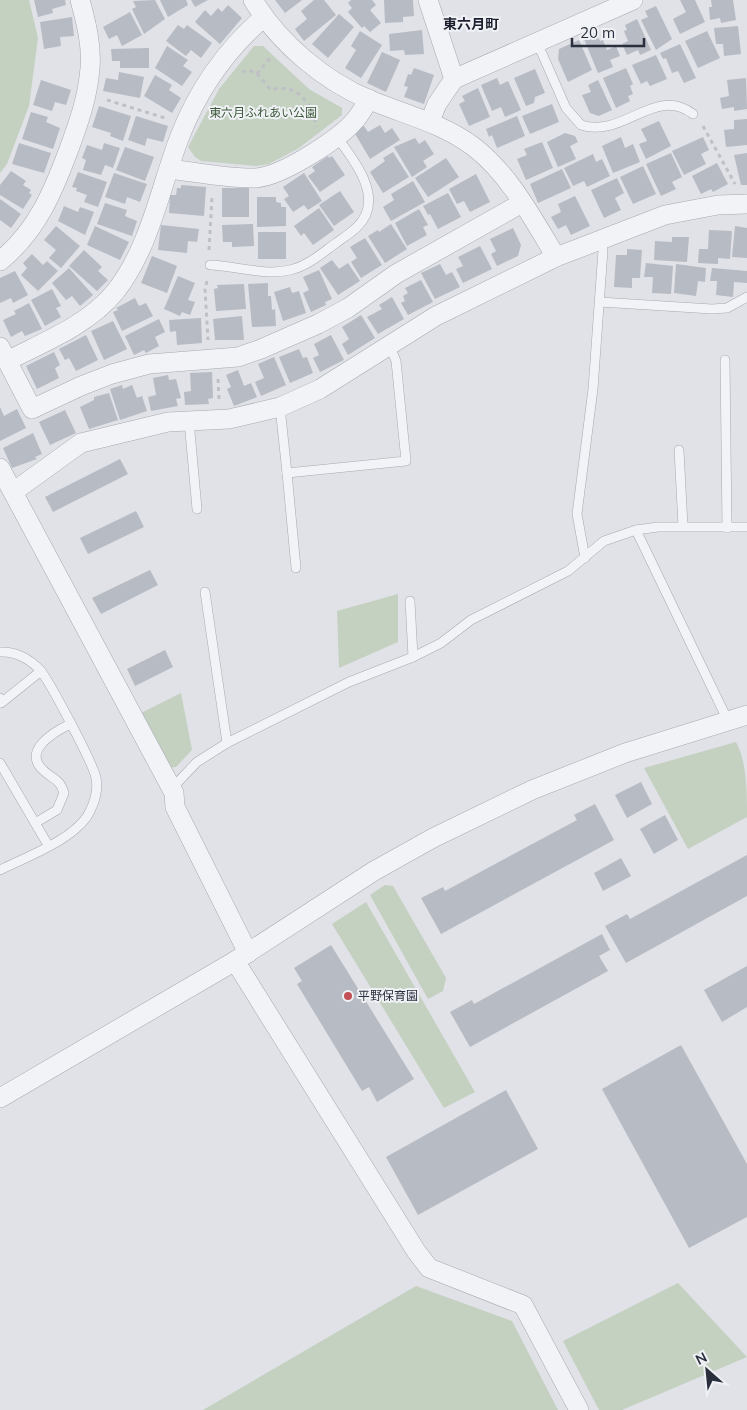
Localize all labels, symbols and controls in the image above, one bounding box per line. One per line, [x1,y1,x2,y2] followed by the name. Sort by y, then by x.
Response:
[443,15,499,33] district label: 東六月町
[572,15,644,47] scale bar
[580,23,615,42] text: 20 m
[209,105,317,120] park label: 東六月ふれあい公園
[358,988,418,1003] place label: 平野保育園
[342,990,354,1002] marker: 平野保育園
[682,1345,732,1395] north arrow
[692,1348,710,1369] text: N

